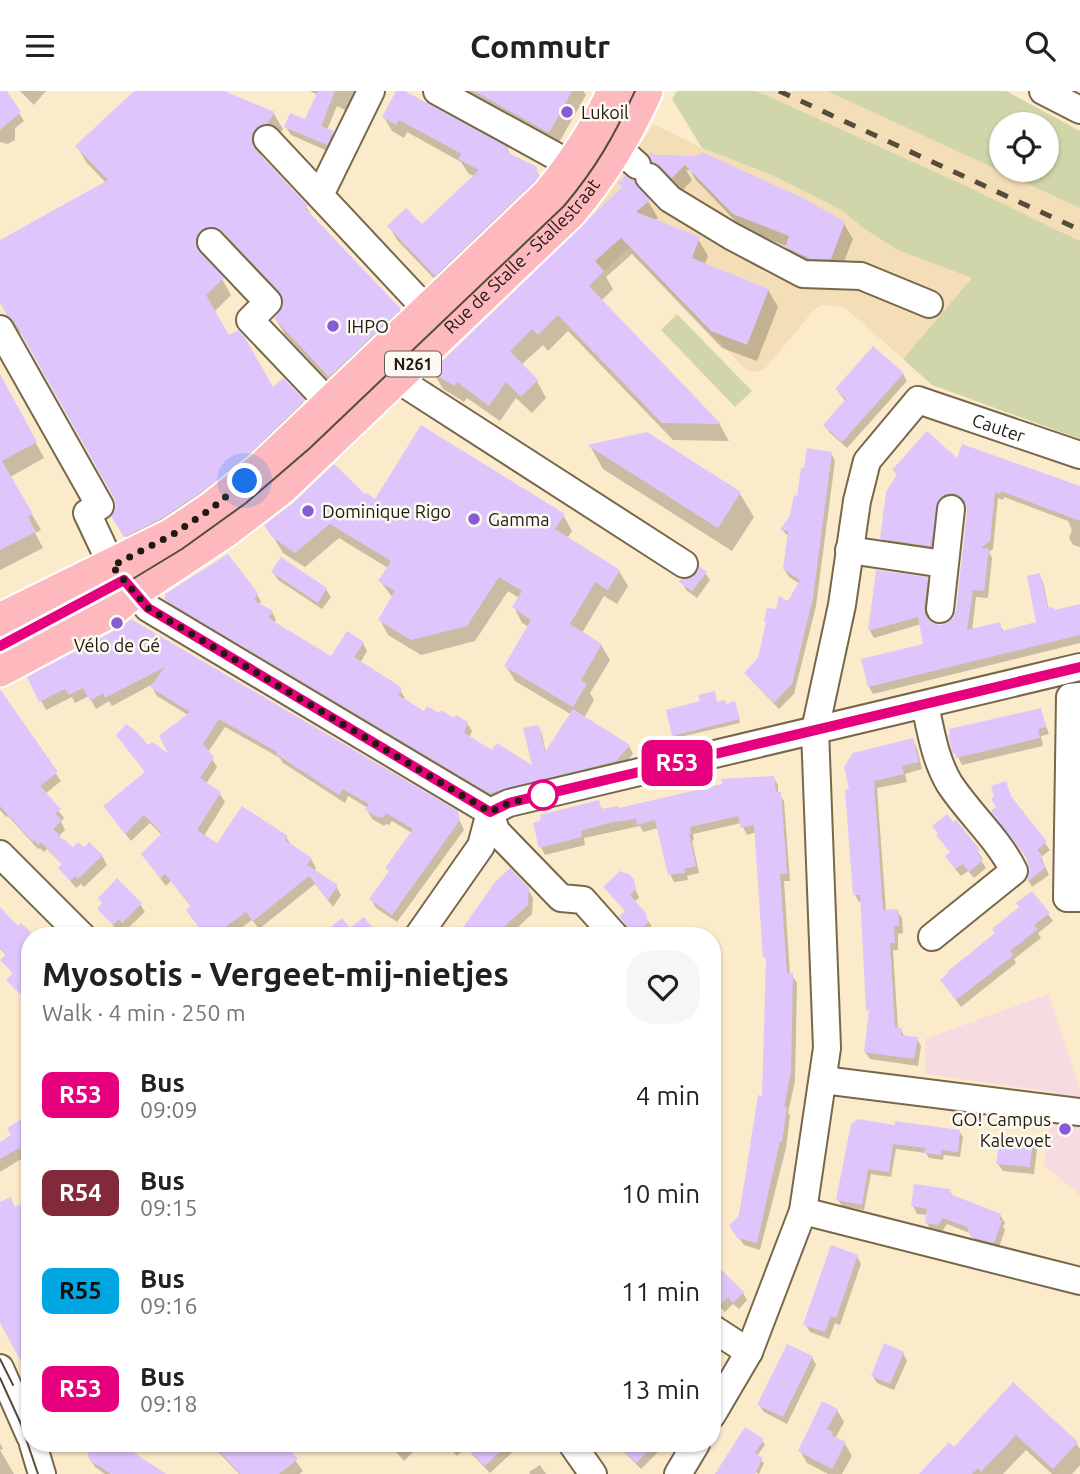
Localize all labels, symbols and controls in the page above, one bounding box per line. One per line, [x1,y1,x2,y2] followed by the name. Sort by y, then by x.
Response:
[21,27,59,65] icon: menu
[1021,27,1059,65] icon: search
[470,28,610,64] text: Commutr
[581,102,629,122] place label: Lukoil
[559,104,575,120] marker: Lukoil
[989,112,1059,182] map controls
[989,112,1059,182] button: locate
[439,175,603,337] street label: Rue de Stalle - Stallestraat
[347,316,389,336] place label: IHPO
[325,318,341,334] marker: IHPO
[385,351,441,377] road number: N261
[970,409,1028,446] street label: Cauter
[227,463,262,498] your location
[322,501,451,521] place label: Dominique Rigo
[300,503,316,519] marker: Dominique Rigo
[488,509,550,529] place label: Gamma
[466,511,482,527] marker: Gamma
[109,615,125,631] marker: Vélo de Gé
[74,635,160,655] place label: Vélo de Gé
[637,740,717,786] line badge: R53
[656,749,698,776] text: R53
[528,780,558,810] unlabelled marker
[626,950,700,1024] button: heart
[42,955,509,992] text: Myosotis - Vergeet-mij-nietjes
[42,1000,246,1025] text: Walk · 4 min · 250 m
[140,1068,185,1097] text: Bus
[59,1081,102,1108] text: R53
[636,1081,700,1110] text: 4 min
[140,1097,198,1122] text: 09:09
[952,1109,1051,1150] place label: GO! Campus Kalevoet
[1057,1121,1073,1137] marker: GO! Campus Kalevoet
[140,1166,185,1195] text: Bus
[59,1179,102,1206] text: R54
[621,1179,700,1208] text: 10 min
[140,1195,198,1220] text: 09:15
[140,1264,185,1293] text: Bus
[59,1277,102,1304] text: R55
[621,1277,700,1306] text: 11 min
[140,1293,198,1318] text: 09:16
[140,1362,185,1391] text: Bus
[59,1375,102,1402] text: R53
[621,1375,700,1404] text: 13 min
[140,1391,198,1416] text: 09:18

